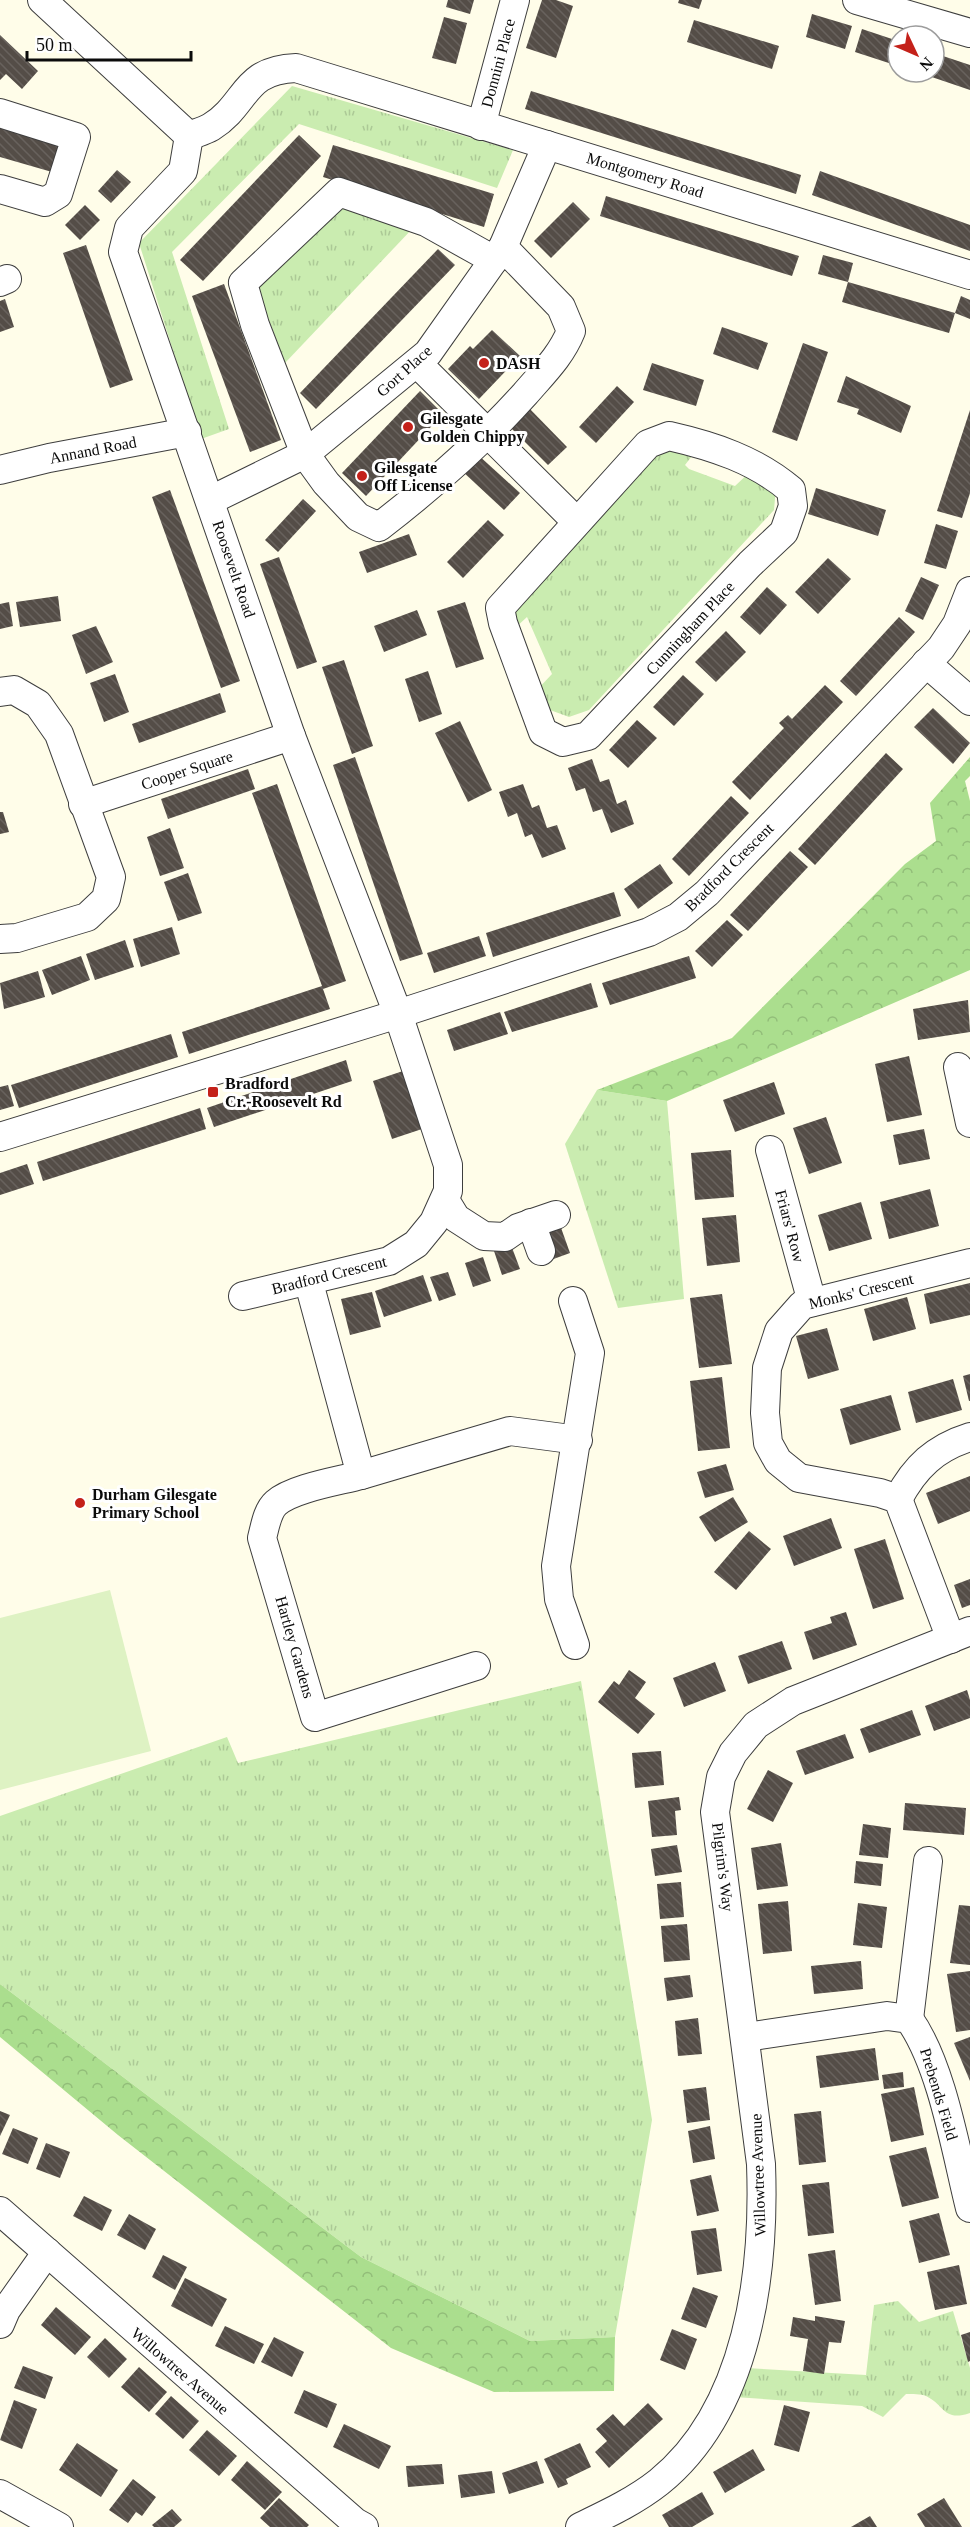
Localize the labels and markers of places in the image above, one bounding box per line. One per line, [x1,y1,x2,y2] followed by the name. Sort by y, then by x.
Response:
[496,355,541,372] place label: DASH
[477,356,491,370] marker: DASH
[420,410,524,446] place label: Gilesgate Golden Chippy
[401,420,415,434] marker: Gilesgate Golden Chippy
[374,459,453,494] place label: Gilesgate Off License
[355,469,369,483] marker: Gilesgate Off License
[225,1075,342,1110] place label: Bradford Cr.-Roosevelt Rd
[206,1085,220,1099] marker: Bradford Cr.-Roosevelt Rd
[92,1486,217,1522] place label: Durham Gilesgate Primary School
[73,1496,87,1510] marker: Durham Gilesgate Primary School

